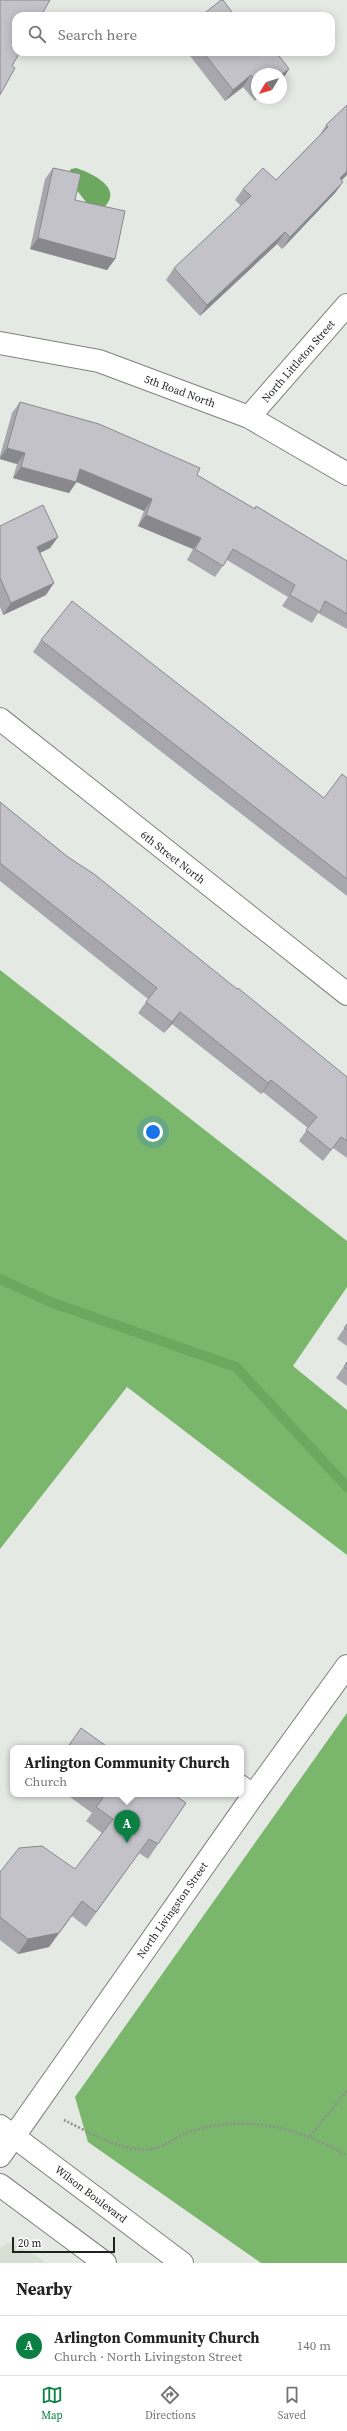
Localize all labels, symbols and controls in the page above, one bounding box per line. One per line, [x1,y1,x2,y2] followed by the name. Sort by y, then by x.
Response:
[12,12,335,56] search box
[26,23,48,45] icon: search
[58,24,137,45] text: Search here
[251,68,287,104] north arrow
[258,317,339,406] street label: North Littleton Street
[142,372,218,411] street label: 5th Road North
[137,827,208,888] street label: 6th Street North
[143,1122,163,1142] your location
[10,1745,244,1797] popup
[24,1752,230,1773] text: Arlington Community Church
[24,1773,67,1790] text: Church
[114,1810,140,1843] pin: A
[133,1859,212,1961] street label: North Livingston Street
[52,2162,130,2227] street label: Wilson Boulevard
[12,2235,115,2254] scale bar
[18,2236,41,2251] text: 20 m
[16,2277,72,2301] text: Nearby
[54,2327,260,2348] text: Arlington Community Church
[25,2337,33,2354] text: A
[297,2337,331,2354] text: 140 m
[54,2348,242,2365] text: Church · North Livingston Street
[41,2384,63,2423] tab: Map
[145,2384,196,2423] tab: Directions
[278,2384,306,2423] tab: Saved

